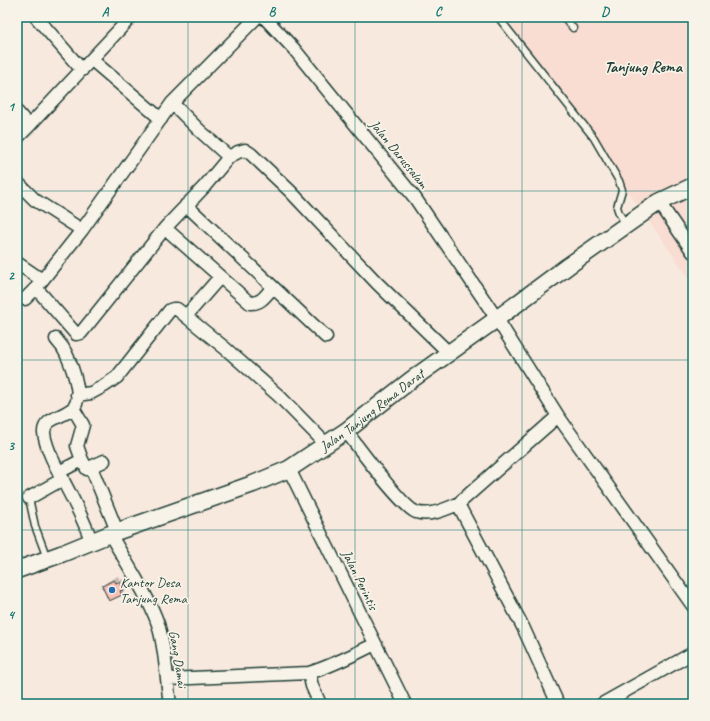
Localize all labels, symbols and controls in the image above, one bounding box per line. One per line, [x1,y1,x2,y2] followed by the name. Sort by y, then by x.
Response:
[102,4,110,20] text: A
[269,4,277,20] text: B
[435,4,443,20] text: C
[601,4,610,20] text: D
[604,57,684,77] district label: Tanjung Rema
[8,99,16,115] text: 1
[366,116,432,193] street label: Jalan Darussalam
[8,268,15,284] text: 2
[316,364,429,455] street label: Jalan Tanjung Rema Darat
[8,438,15,454] text: 3
[338,546,382,614] street label: Jalan Perintis
[120,574,188,607] place label: Kantor Desa Tanjung Rema
[107,585,117,595] marker: Kantor Desa Tanjung Rema
[8,607,16,623] text: 4
[165,629,191,691] street label: Gang Damai

